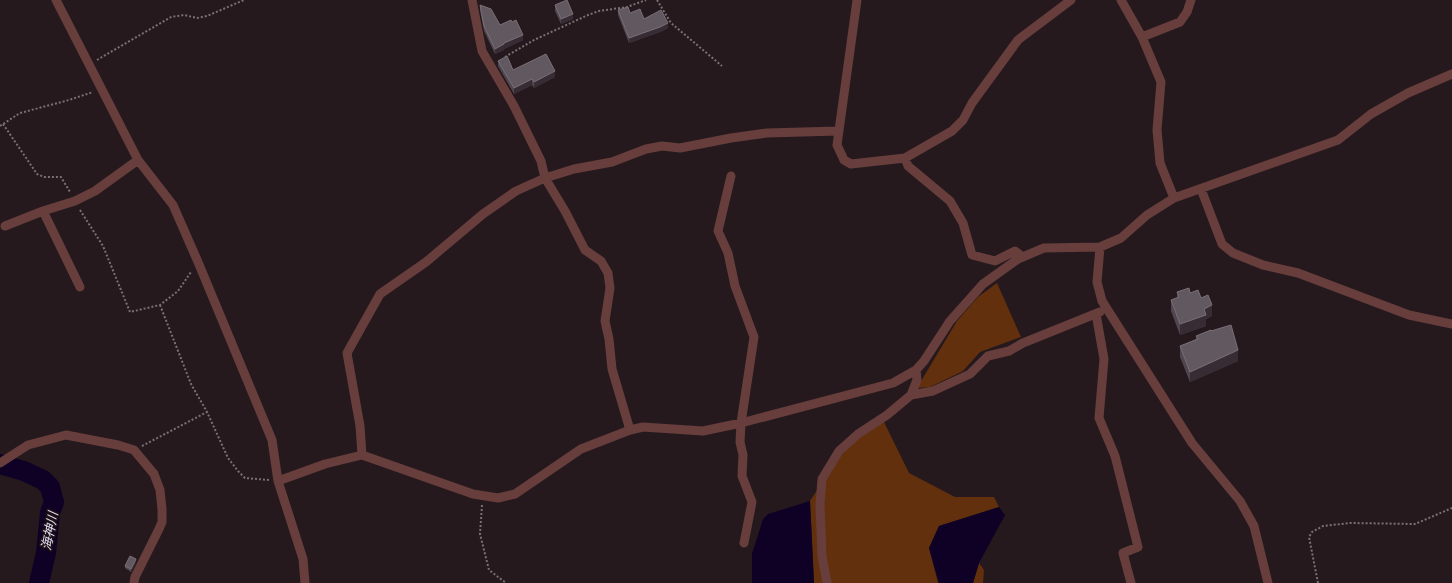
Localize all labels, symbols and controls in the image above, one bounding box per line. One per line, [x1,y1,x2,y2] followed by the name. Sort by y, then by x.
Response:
[37,508,61,552] water label: 海神川

